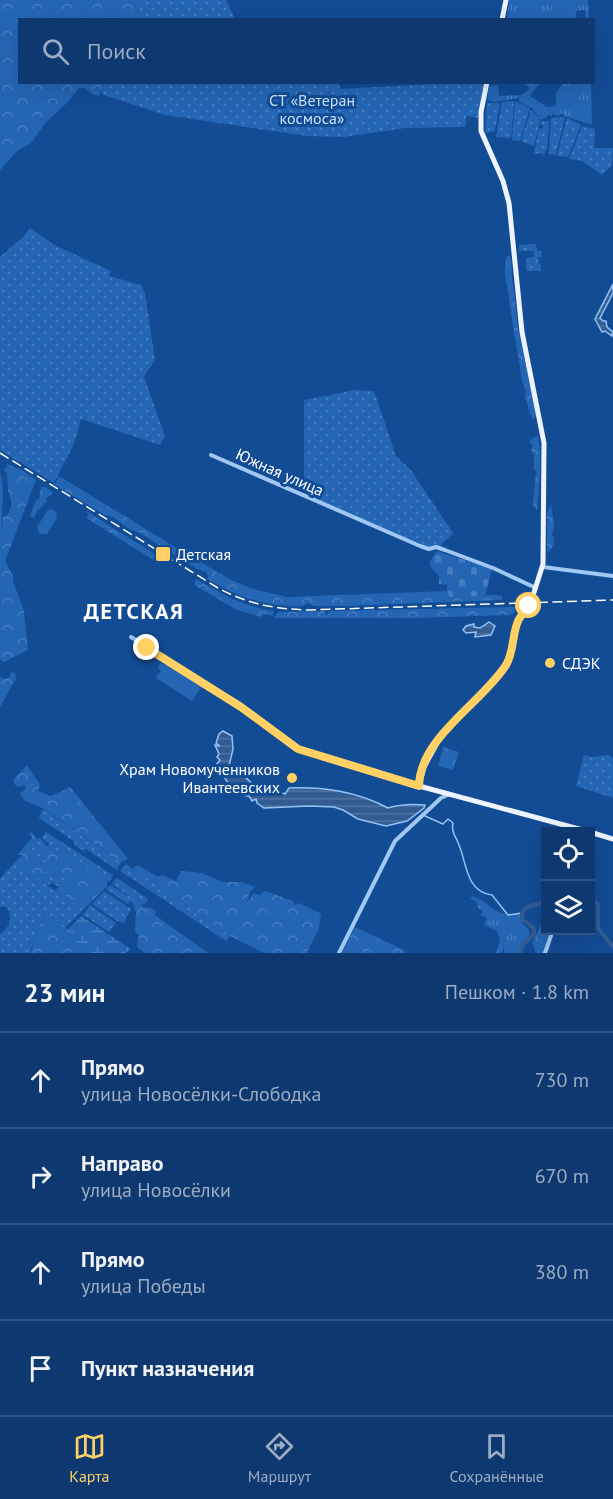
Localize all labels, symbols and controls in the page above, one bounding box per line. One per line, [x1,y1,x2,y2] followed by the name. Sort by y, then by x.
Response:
[18,18,595,84] search box
[39,35,72,68] icon: search
[87,37,146,65] text: Поиск
[269,90,355,128] park label: СТ «Ветеран космоса»
[233,444,327,500] street label: Южная улица
[176,544,231,564] place label: Детская
[154,545,172,563] marker: Детская
[515,592,541,618] route start
[84,597,184,625] district label: ДЕТСКАЯ
[133,634,159,660] route end
[562,653,601,673] place label: СДЭК
[543,656,557,670] marker: СДЭК
[119,759,280,797] place label: Храм Новомученников Ивантеевских
[285,771,299,785] marker: Храм Новомученников Ивантеевских
[541,827,595,935] map controls
[541,827,595,881] button: locate
[541,881,595,935] button: layers
[24,976,106,1009] text: 23 мин
[445,979,589,1005] text: Пешком · 1.8 km
[81,1053,144,1081] text: Прямо
[24,1064,57,1097] icon: ahead
[535,1067,589,1093] text: 730 m
[81,1081,321,1107] text: улица Новосёлки-Слободка
[81,1149,164,1177] text: Направо
[24,1160,57,1193] icon: right
[535,1163,589,1189] text: 670 m
[81,1177,231,1203] text: улица Новосёлки
[81,1245,144,1273] text: Прямо
[24,1256,57,1289] icon: ahead
[535,1259,589,1285] text: 380 m
[81,1273,206,1299] text: улица Победы
[24,1352,57,1385] icon: arrive
[81,1354,254,1382] text: Пункт назначения
[69,1430,110,1486] tab: Карта
[248,1430,311,1486] tab: Маршрут
[449,1430,544,1486] tab: Сохранённые

